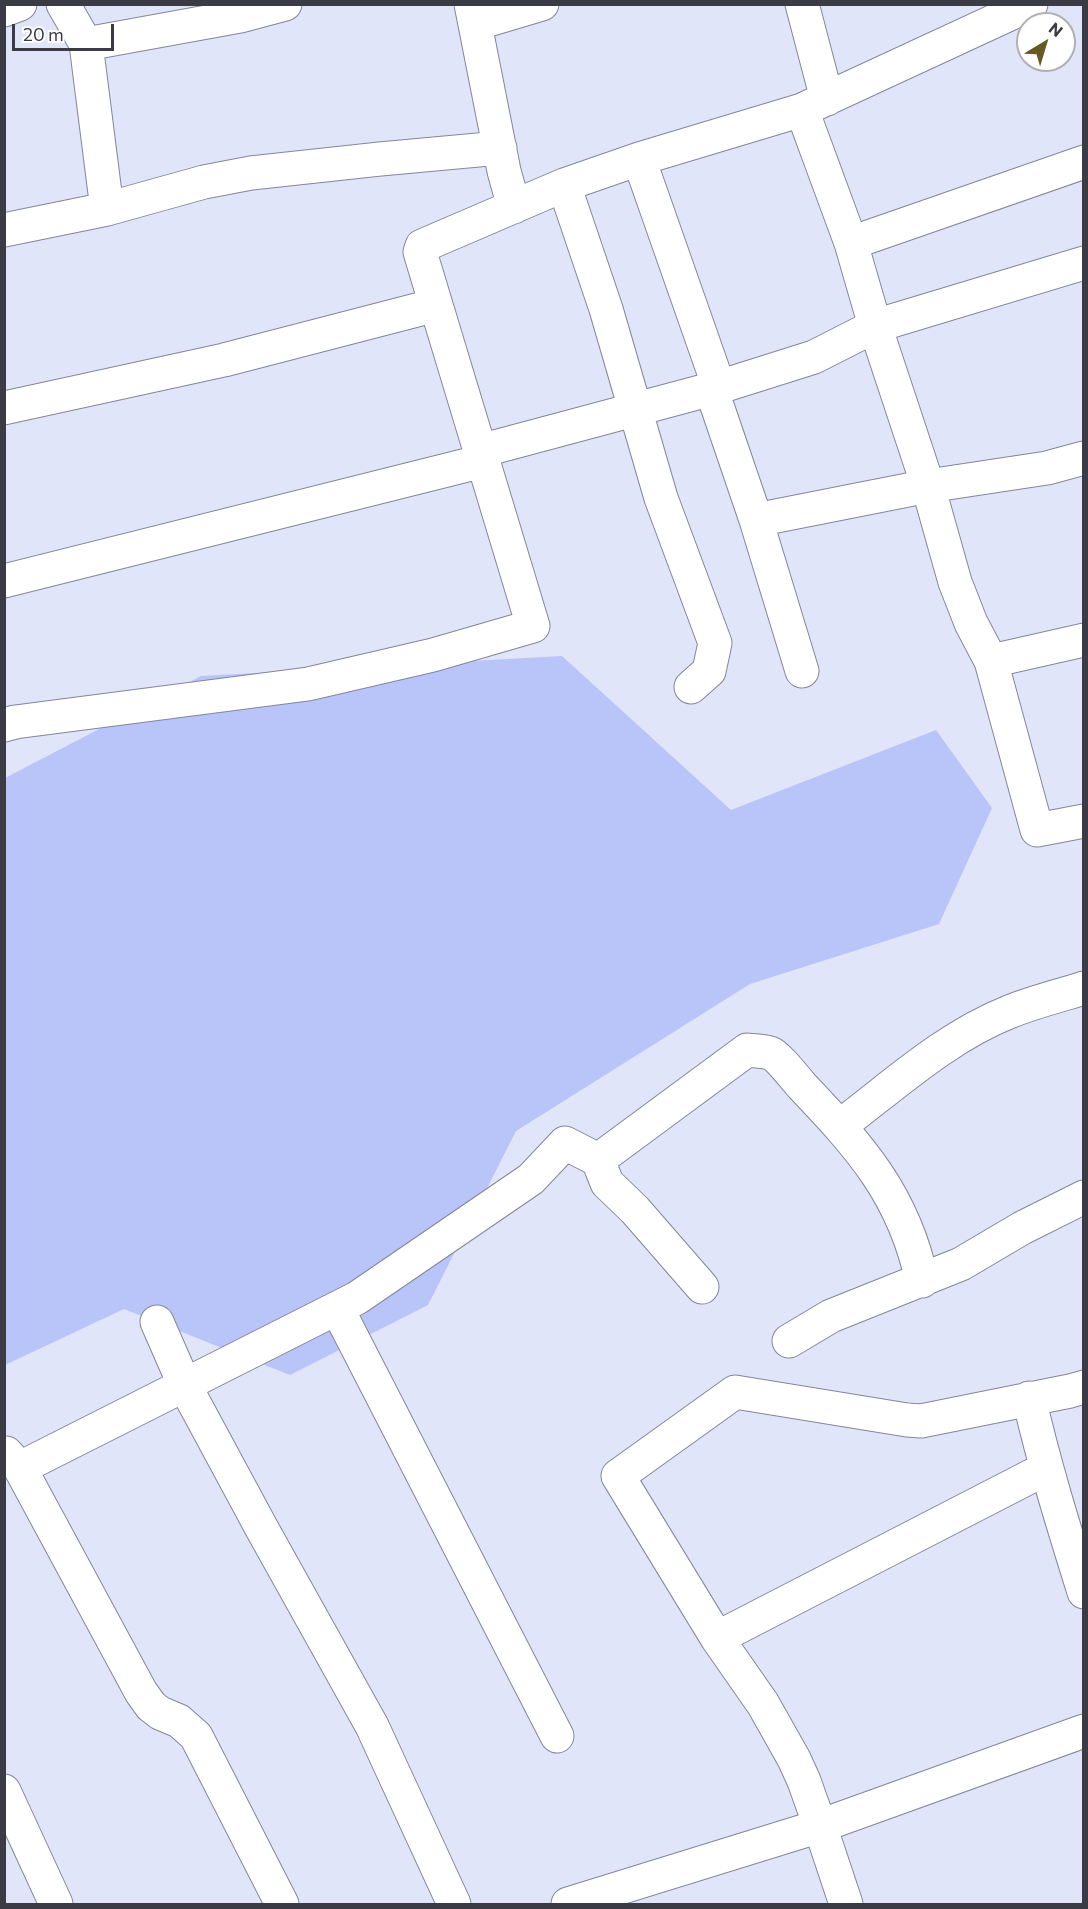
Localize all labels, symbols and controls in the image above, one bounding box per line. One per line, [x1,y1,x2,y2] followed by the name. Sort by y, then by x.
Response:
[15,12,117,50] scale bar
[1016,12,1076,72] north arrow
[1046,18,1067,40] text: N
[23,23,64,45] text: 20 m

